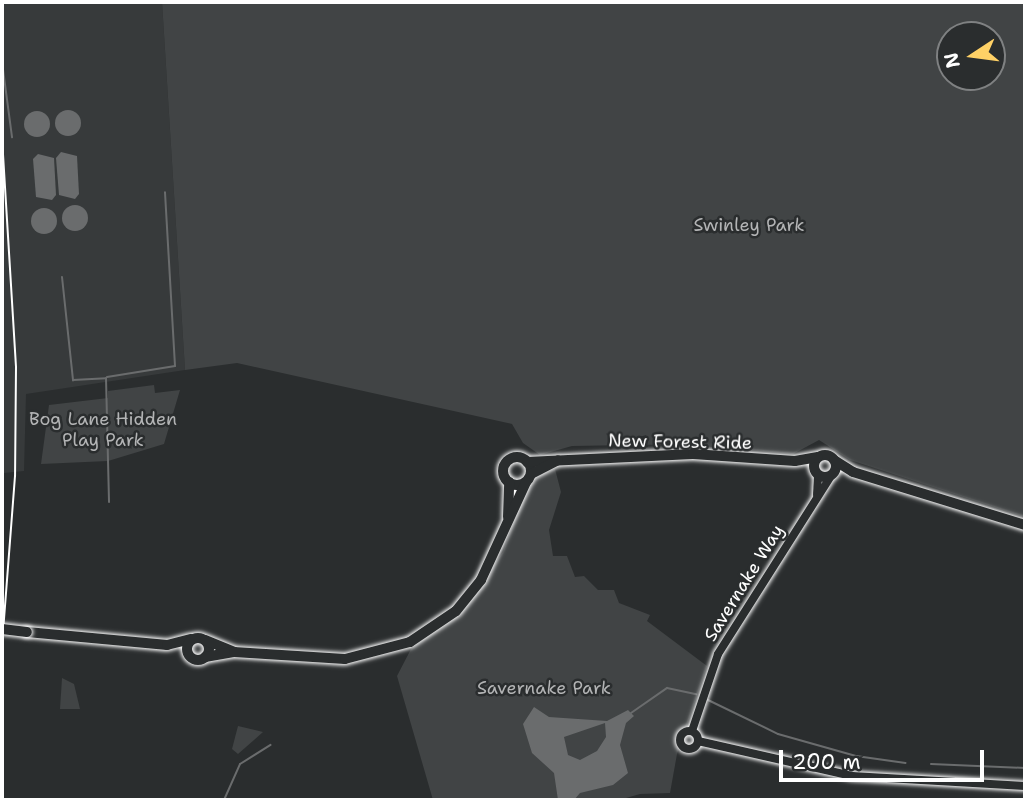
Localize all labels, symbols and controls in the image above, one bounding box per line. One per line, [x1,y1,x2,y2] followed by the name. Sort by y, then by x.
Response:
[936,21,1006,91] north arrow
[938,50,966,71] text: N
[693,214,805,236] park label: Swinley Park
[29,409,177,452] park label: Bog Lane Hidden Play Park
[608,430,752,454] street label: New Forest Ride
[699,521,789,645] street label: Savernake Way
[477,677,611,699] park label: Savernake Park
[782,736,987,780] scale bar
[792,748,861,776] text: 200 m

